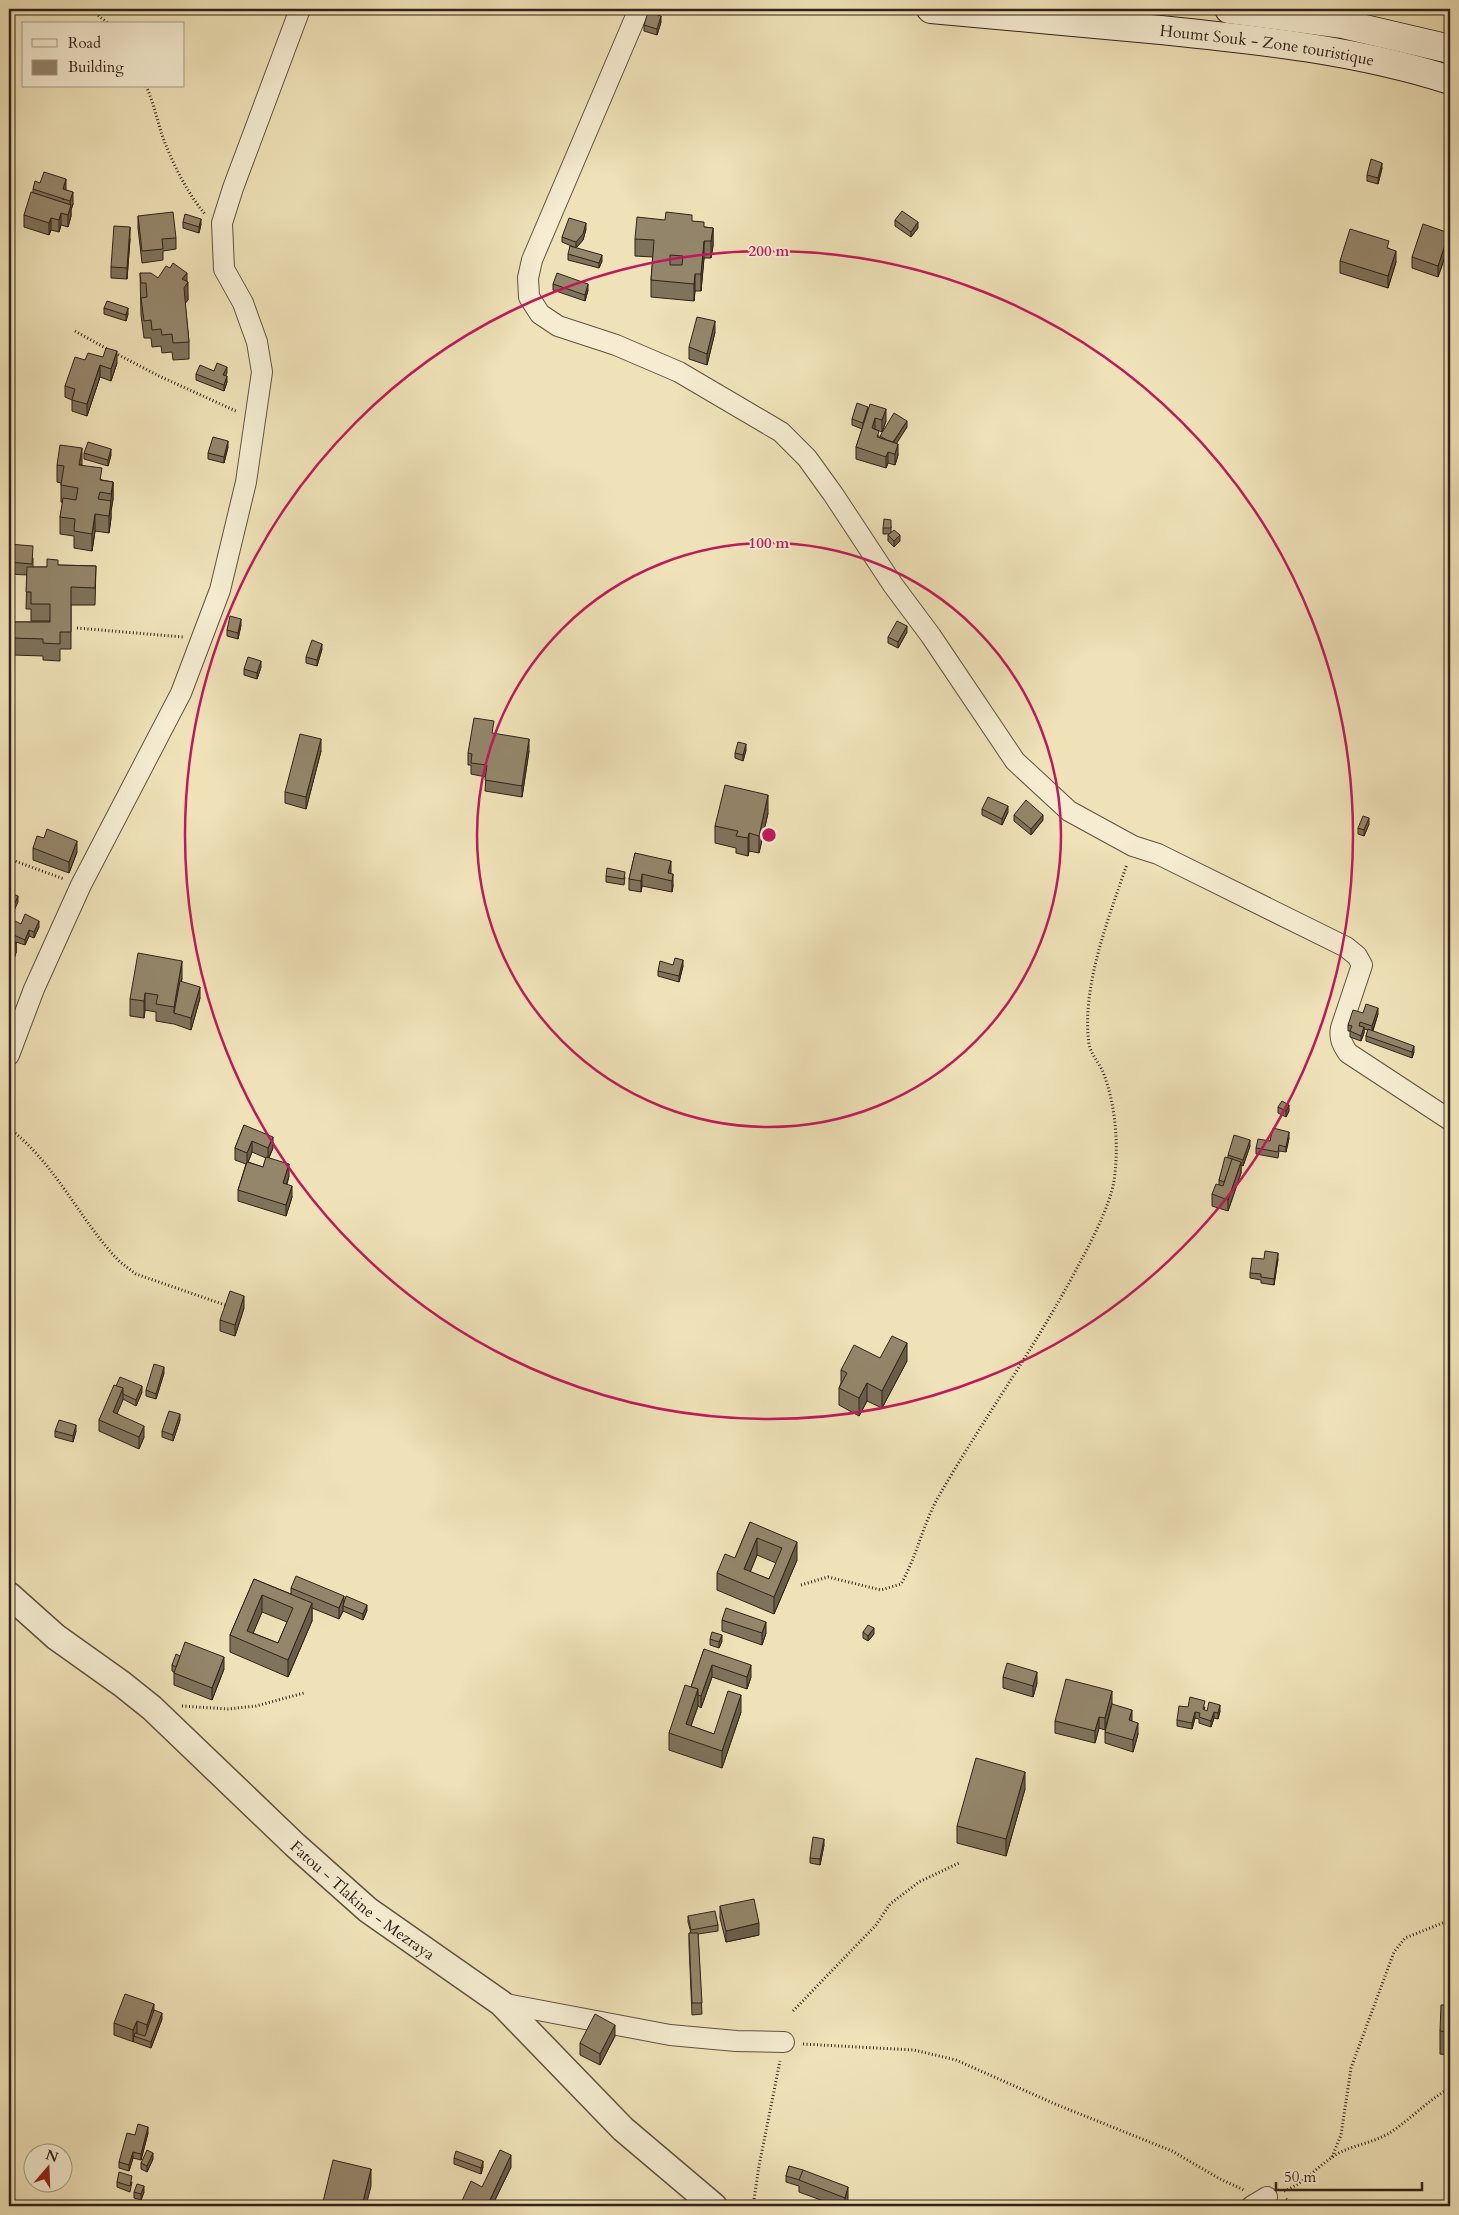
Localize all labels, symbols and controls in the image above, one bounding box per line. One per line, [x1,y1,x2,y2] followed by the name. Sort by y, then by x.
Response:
[1159,20,1376,72] street label: Houmt Souk - Zone touristique
[22,22,185,88] legend
[68,33,101,53] text: Road
[68,57,124,77] text: Building
[749,241,790,261] text: 200 m
[749,533,790,553] text: 100 m
[760,826,778,844] centre of rings
[285,1836,439,1966] street label: Fatou - Tlakine - Mezraya
[22,2142,72,2192] north arrow
[43,2145,61,2167] text: N
[1276,2160,1423,2192] scale bar
[1284,2167,1316,2187] text: 50 m

